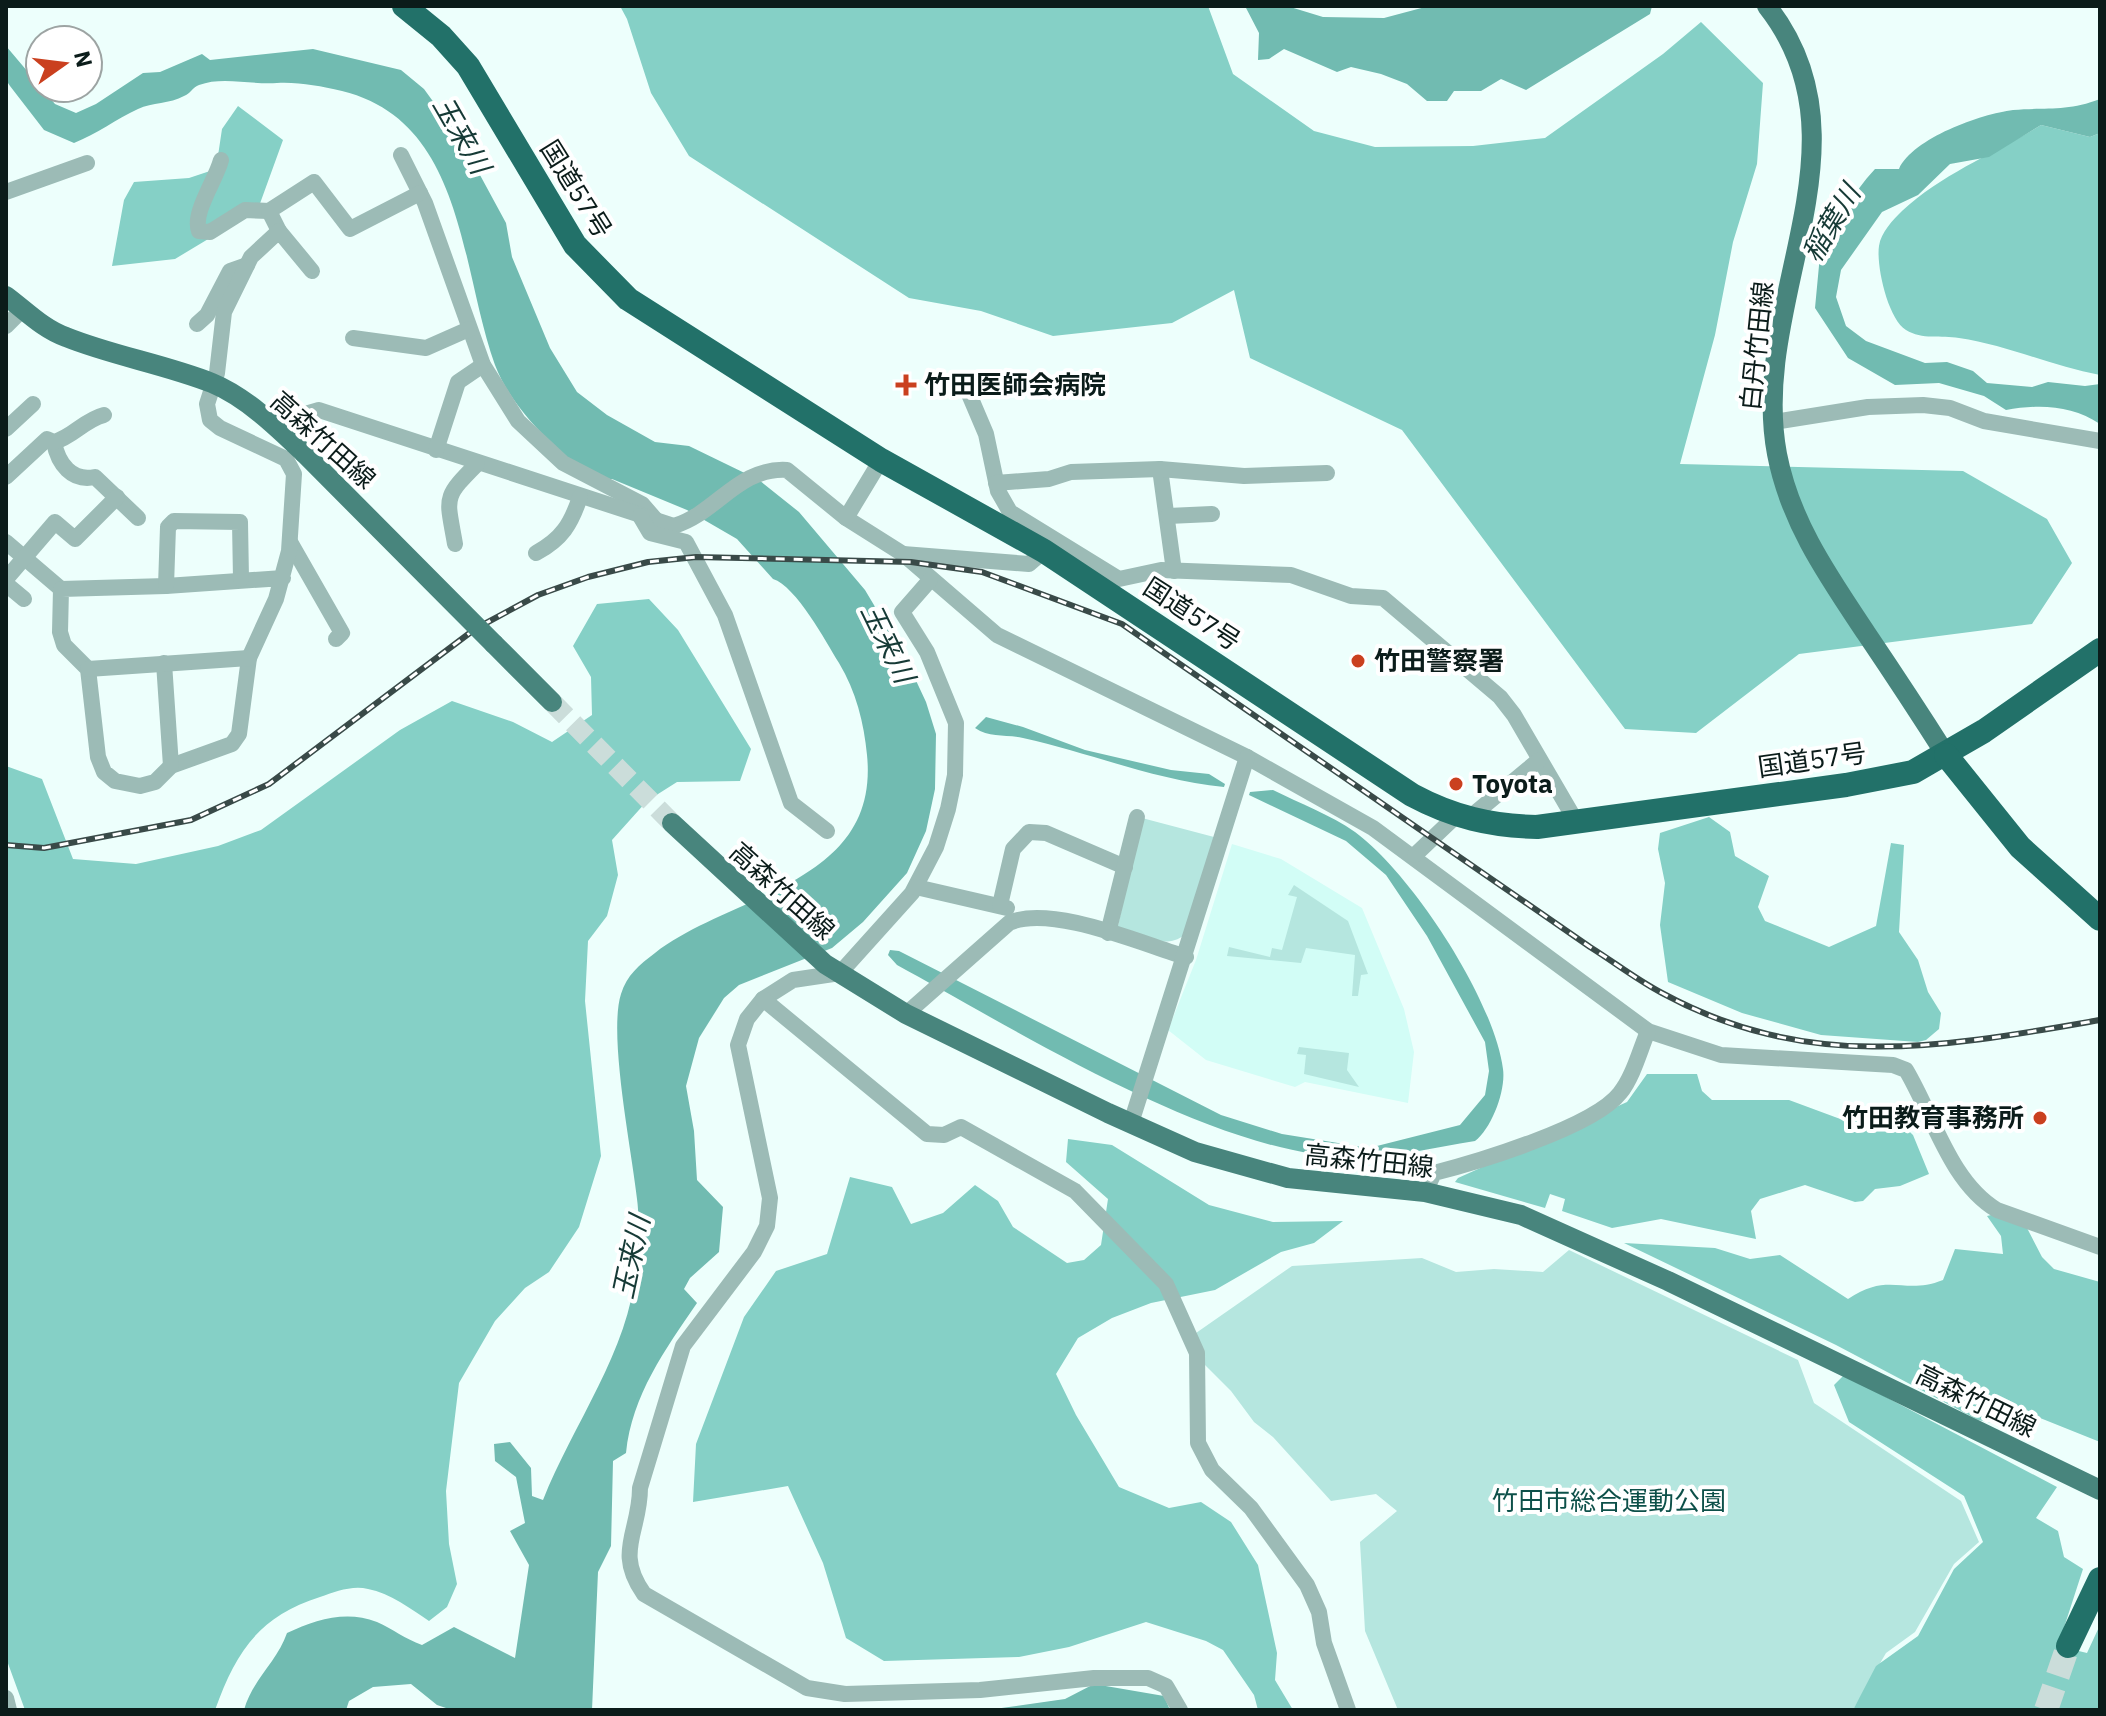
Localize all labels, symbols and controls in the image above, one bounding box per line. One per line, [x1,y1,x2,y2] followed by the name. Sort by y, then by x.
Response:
[24,24,104,104] north arrow
[68,48,100,70] text: N
[425,89,501,183] water label: 玉来川
[533,133,620,244] street label: 国道57号
[1793,175,1870,268] water label: 稲葉川
[1732,279,1780,412] street label: 白丹竹田線
[924,367,1106,401] place label: 竹田医師会病院
[895,374,917,396] marker: 竹田医師会病院
[264,383,383,495] street label: 高森竹田線
[1137,569,1248,657] street label: 国道57号
[853,597,925,691] water label: 玉来川
[1374,643,1504,677] place label: 竹田警察署
[1349,652,1367,670] marker: 竹田警察署
[1755,735,1868,783] street label: 国道57号
[1472,766,1553,800] place label: Toyota
[1447,775,1465,793] marker: Toyota
[723,834,842,946] street label: 高森竹田線
[1842,1100,2024,1134] place label: 竹田教育事務所
[2031,1109,2049,1127] marker: 竹田教育事務所
[1303,1136,1436,1184] street label: 高森竹田線
[604,1209,658,1302] water label: 玉来川
[1911,1356,2042,1444] street label: 高森竹田線
[1492,1483,1726,1517] park label: 竹田市総合運動公園

